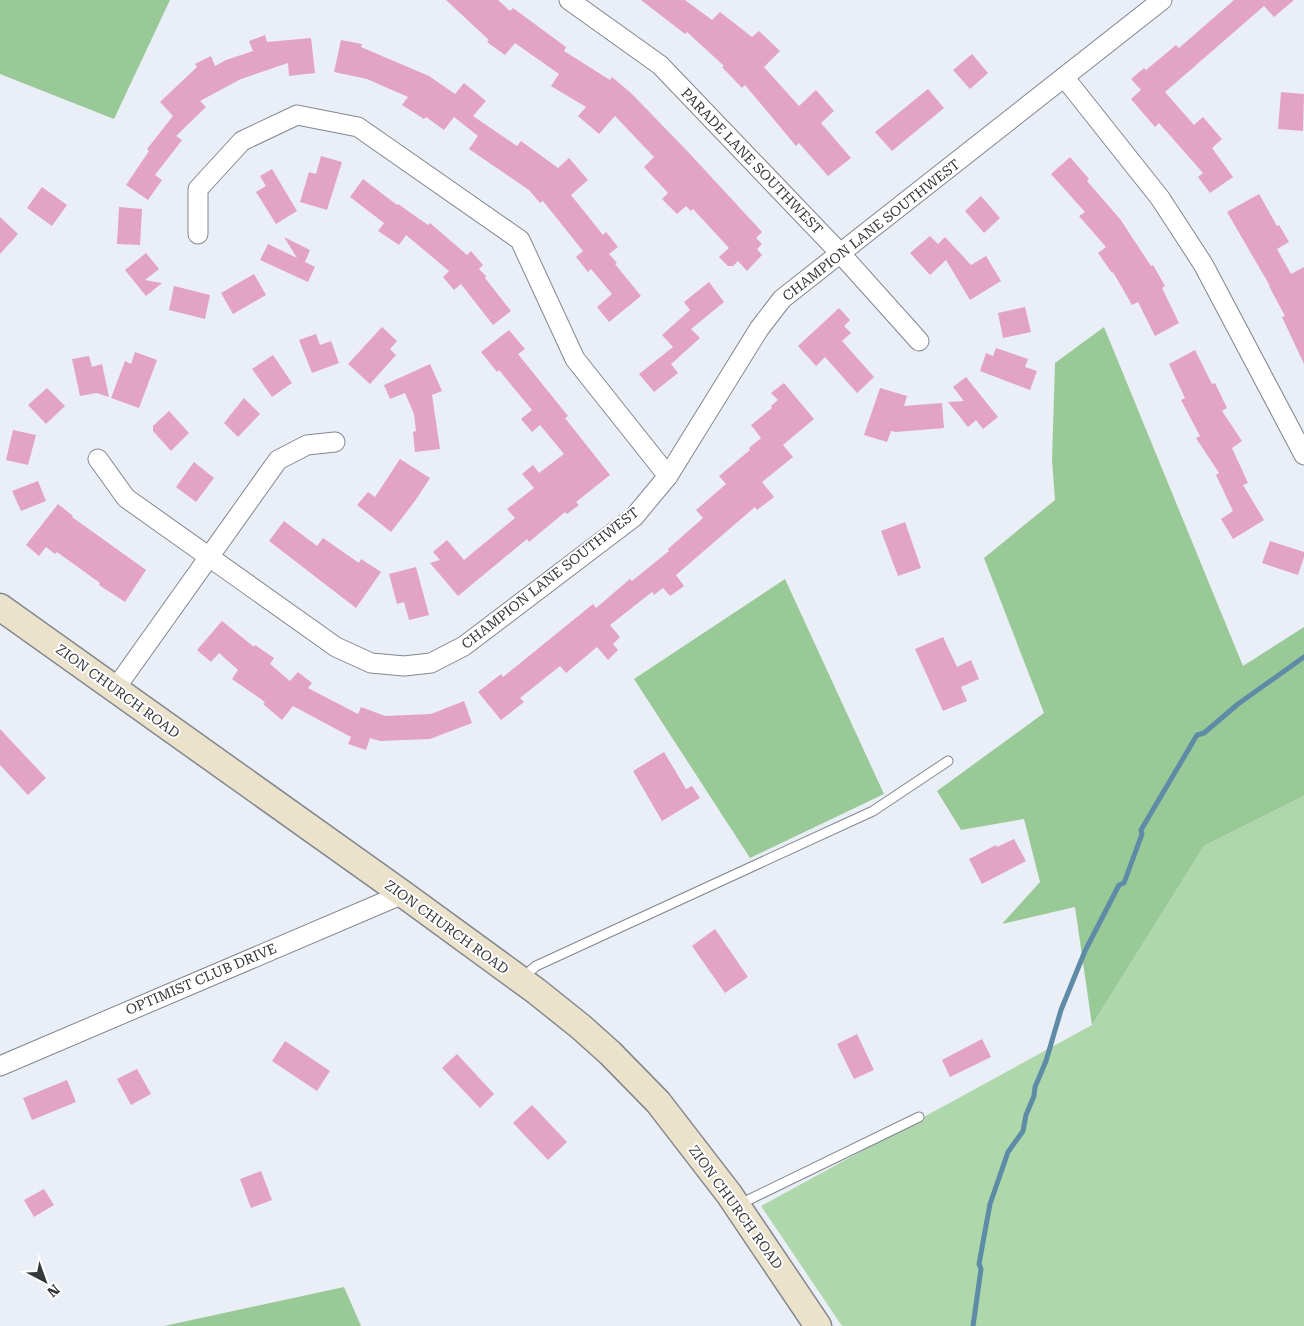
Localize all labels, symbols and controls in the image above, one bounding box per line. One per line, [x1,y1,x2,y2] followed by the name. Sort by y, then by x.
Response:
[678,85,826,237] street label: PARADE LANE SOUTHWEST
[779,156,963,304] street label: CHAMPION LANE SOUTHWEST
[458,504,642,652] street label: CHAMPION LANE SOUTHWEST
[53,641,183,741] street label: ZION CHURCH ROAD
[382,877,512,977] street label: ZION CHURCH ROAD
[123,940,279,1018] street label: OPTIMIST CLUB DRIVE
[686,1142,786,1272] street label: ZION CHURCH ROAD
[20,1256,70,1306] north arrow
[44,1281,63,1301] text: N

